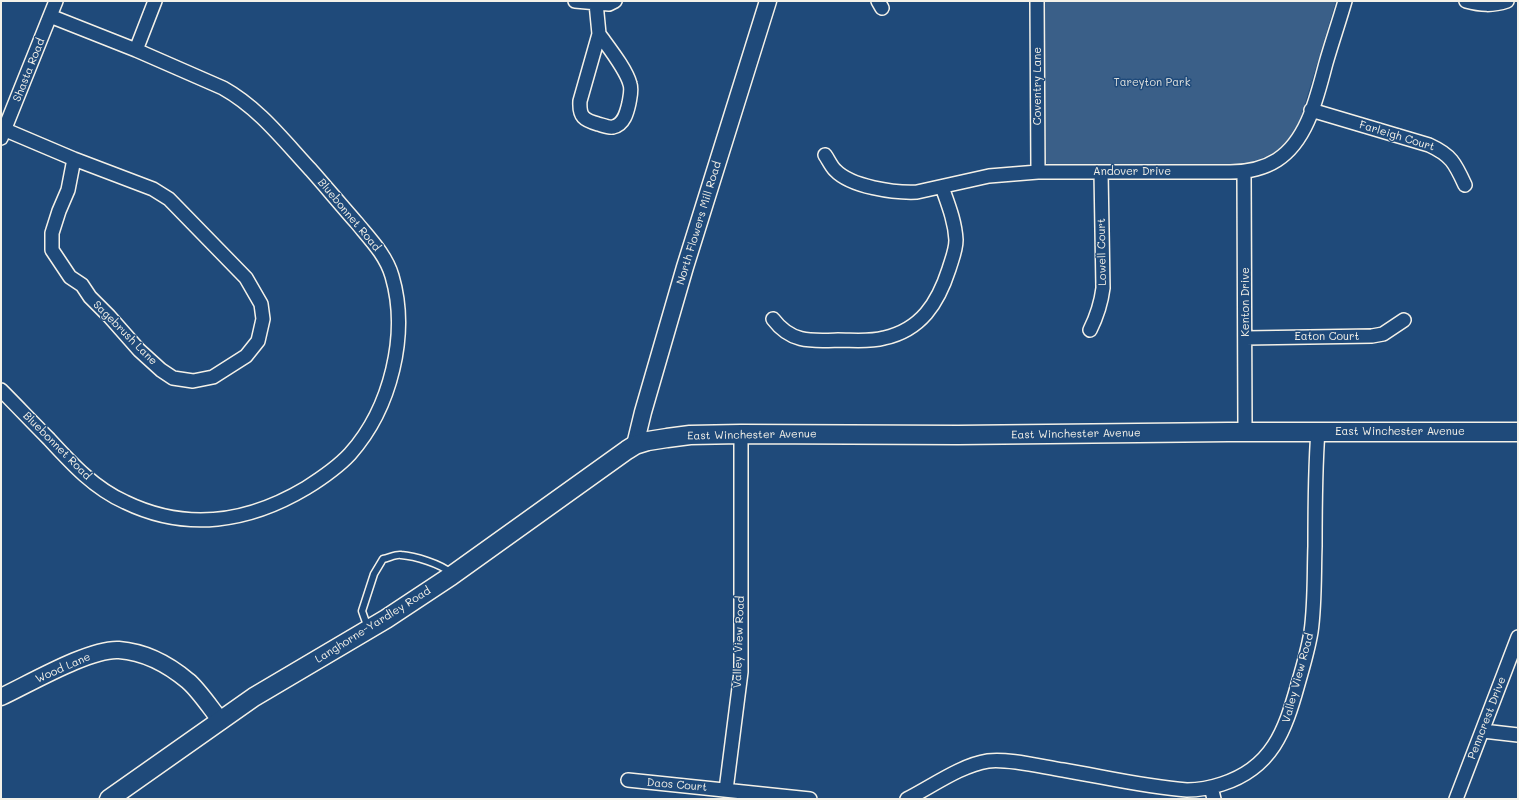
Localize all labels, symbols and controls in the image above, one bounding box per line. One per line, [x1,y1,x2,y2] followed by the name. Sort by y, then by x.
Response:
[10,36,48,104] street label: Shasta Road
[1031,47,1045,125] street label: Coventry Lane
[1114,76,1190,90] park label: Tareyton Park
[1358,118,1436,154] street label: Farleigh Court
[674,160,724,286] street label: North Flowers Mill Road
[1093,165,1171,179] street label: Andover Drive
[315,176,383,254] street label: Bluebonnet Road
[1095,218,1109,286] street label: Lowell Court
[1239,267,1253,337] street label: Kenton Drive
[90,298,160,368] street label: Sagebrush Lane
[1295,330,1359,344] street label: Eaton Court
[20,409,94,483] street label: Bluebonnet Road
[1335,425,1465,439] street label: East Winchester Avenue
[1011,426,1141,442] street label: East Winchester Avenue
[687,427,817,443] street label: East Winchester Avenue
[313,584,433,666] street label: Langhorne-Yardley Road
[731,596,747,688] street label: Valley View Road
[1280,632,1316,724] street label: Valley View Road
[33,650,93,686] street label: Wood Lane
[1465,675,1509,761] street label: Penncrest Drive
[646,776,708,794] street label: Daos Court

